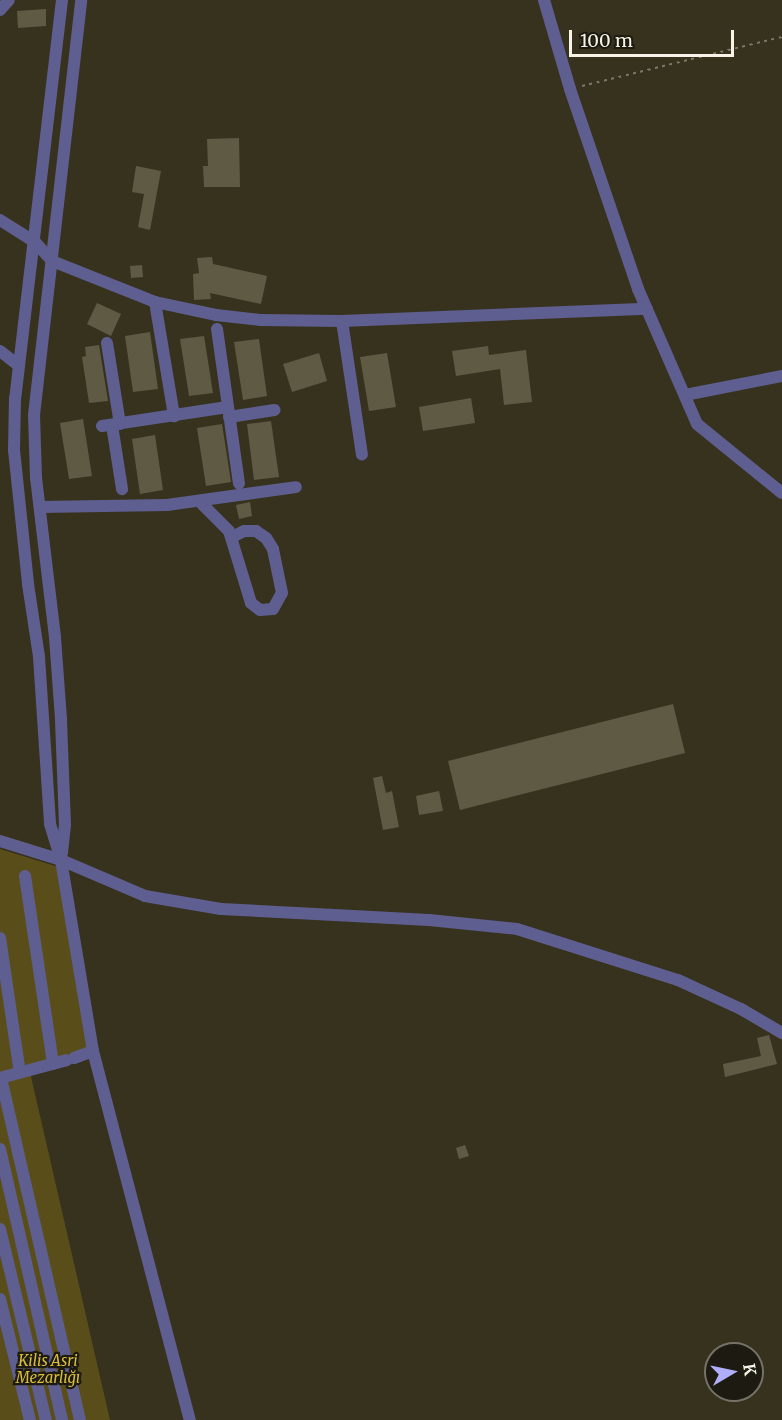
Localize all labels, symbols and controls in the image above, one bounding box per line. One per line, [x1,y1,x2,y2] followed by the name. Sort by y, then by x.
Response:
[572,18,737,56] scale bar
[580,29,633,52] text: 100 m
[704,1342,764,1402] north arrow
[16,1351,80,1386] park label: Kilis Asri Mezarlığı
[739,1362,761,1377] text: K

